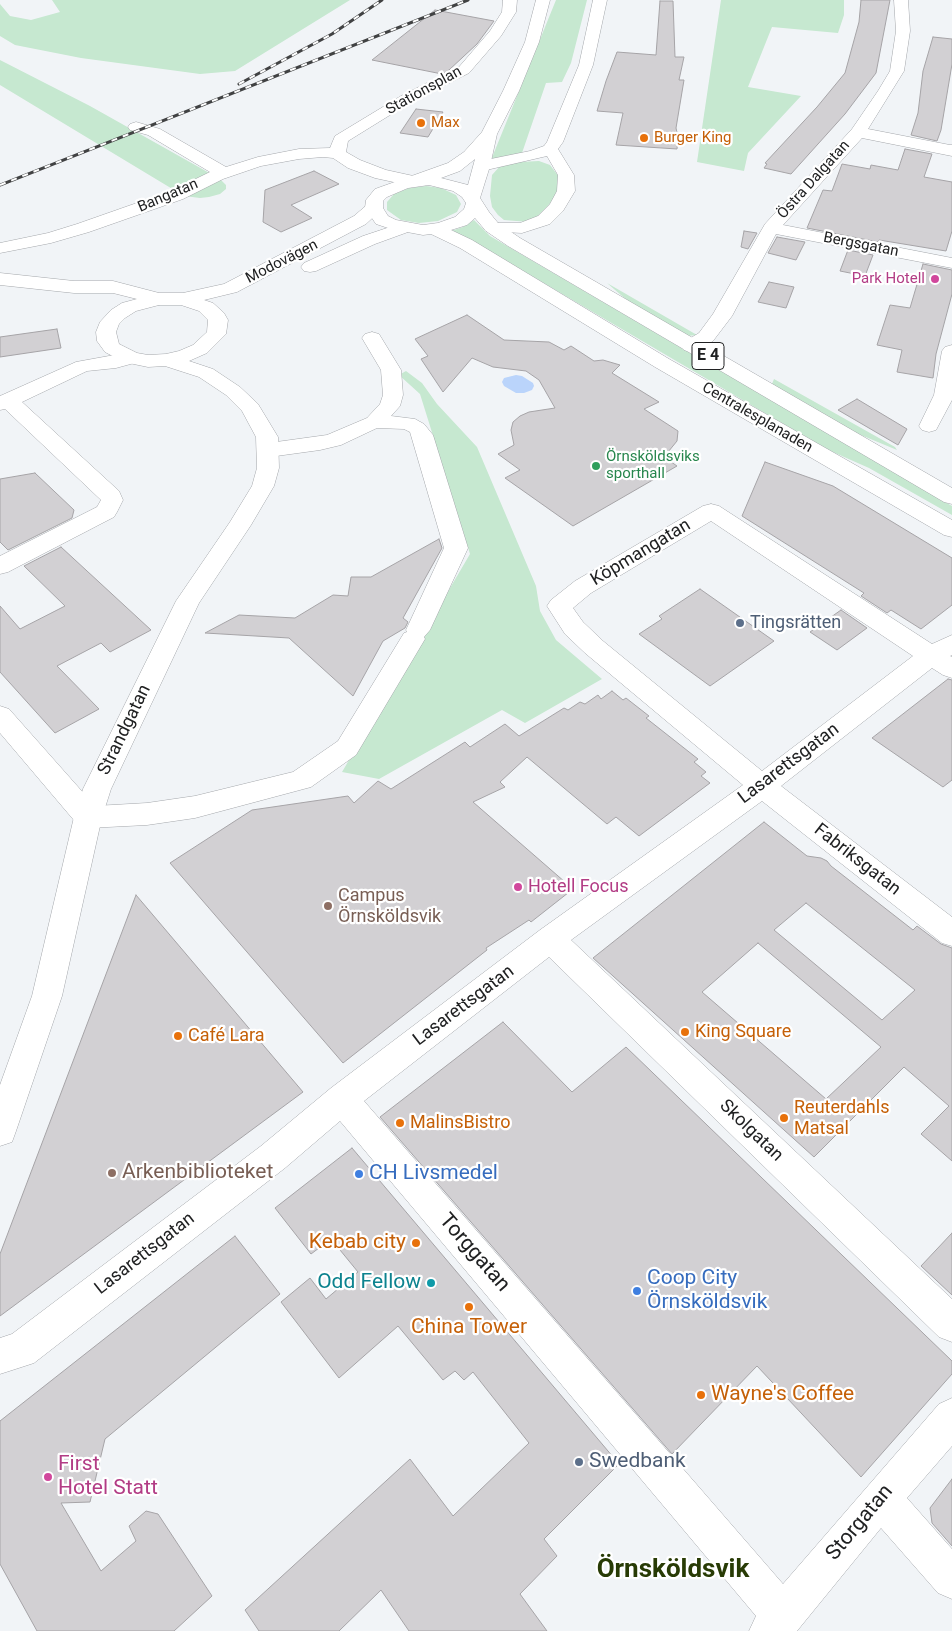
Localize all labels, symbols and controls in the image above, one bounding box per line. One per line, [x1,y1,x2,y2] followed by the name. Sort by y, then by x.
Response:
[383,63,465,119] street label: Stationsplan
[431,114,460,132] place label: Max
[415,117,427,129] marker: Max
[654,129,732,147] place label: Burger King
[638,132,650,144] marker: Burger King
[774,137,854,223] street label: Östra Dalgatan
[135,175,201,217] street label: Bangatan
[822,229,900,261] street label: Bergsgatan
[243,236,321,288] street label: Modovägen
[852,270,925,288] place label: Park Hotell
[929,273,941,285] marker: Park Hotell
[692,342,724,370] road number: E 4
[699,379,815,457] street label: Centralesplanaden
[606,448,700,483] place label: Örnsköldsviks sporthall
[590,460,602,472] marker: Örnsköldsviks sporthall
[587,515,695,591] street label: Köpmangatan
[750,612,841,634] place label: Tingsrätten
[734,617,746,629] marker: Tingsrätten
[94,681,156,779] street label: Strandgatan
[734,719,844,809] street label: Lasarettsgatan
[809,819,905,901] street label: Fabriksgatan
[528,876,628,898] place label: Hotell Focus
[512,881,524,893] marker: Hotell Focus
[338,885,441,928] place label: Campus Örnsköldsvik
[322,900,334,912] marker: Campus Örnsköldsvik
[409,961,519,1051] street label: Lasarettsgatan
[695,1021,791,1043] place label: King Square
[188,1025,265,1047] place label: Café Lara
[679,1026,691,1038] marker: King Square
[172,1030,184,1042] marker: Café Lara
[715,1095,787,1167] street label: Skolgatan
[794,1097,889,1140] place label: Reuterdahls Matsal
[410,1112,510,1134] place label: MalinsBistro
[778,1112,790,1124] marker: Reuterdahls Matsal
[394,1117,406,1129] marker: MalinsBistro
[122,1160,273,1186] place label: Arkenbiblioteket
[369,1161,498,1187] place label: CH Livsmedel
[106,1167,118,1179] marker: Arkenbiblioteket
[353,1168,365,1180] marker: CH Livsmedel
[91,1208,199,1300] street label: Lasarettsgatan
[433,1209,515,1297] street label: Torggatan
[309,1230,406,1256] place label: Kebab city
[410,1237,422,1249] marker: Kebab city
[647,1266,767,1316] place label: Coop City Örnsköldsvik
[317,1270,421,1296] place label: Odd Fellow
[425,1277,437,1289] marker: Odd Fellow
[631,1285,643,1297] marker: Coop City Örnsköldsvik
[463,1301,475,1313] marker: China Tower
[411,1315,527,1341] place label: China Tower
[711,1382,854,1408] place label: Wayne's Coffee
[695,1389,707,1401] marker: Wayne's Coffee
[589,1449,686,1475] place label: Swedbank
[58,1452,158,1502] place label: First Hotel Statt
[573,1456,585,1468] marker: Swedbank
[42,1471,54,1483] marker: First Hotel Statt
[821,1480,899,1566] street label: Storgatan
[597,1554,749,1586] district label: Örnsköldsvik

